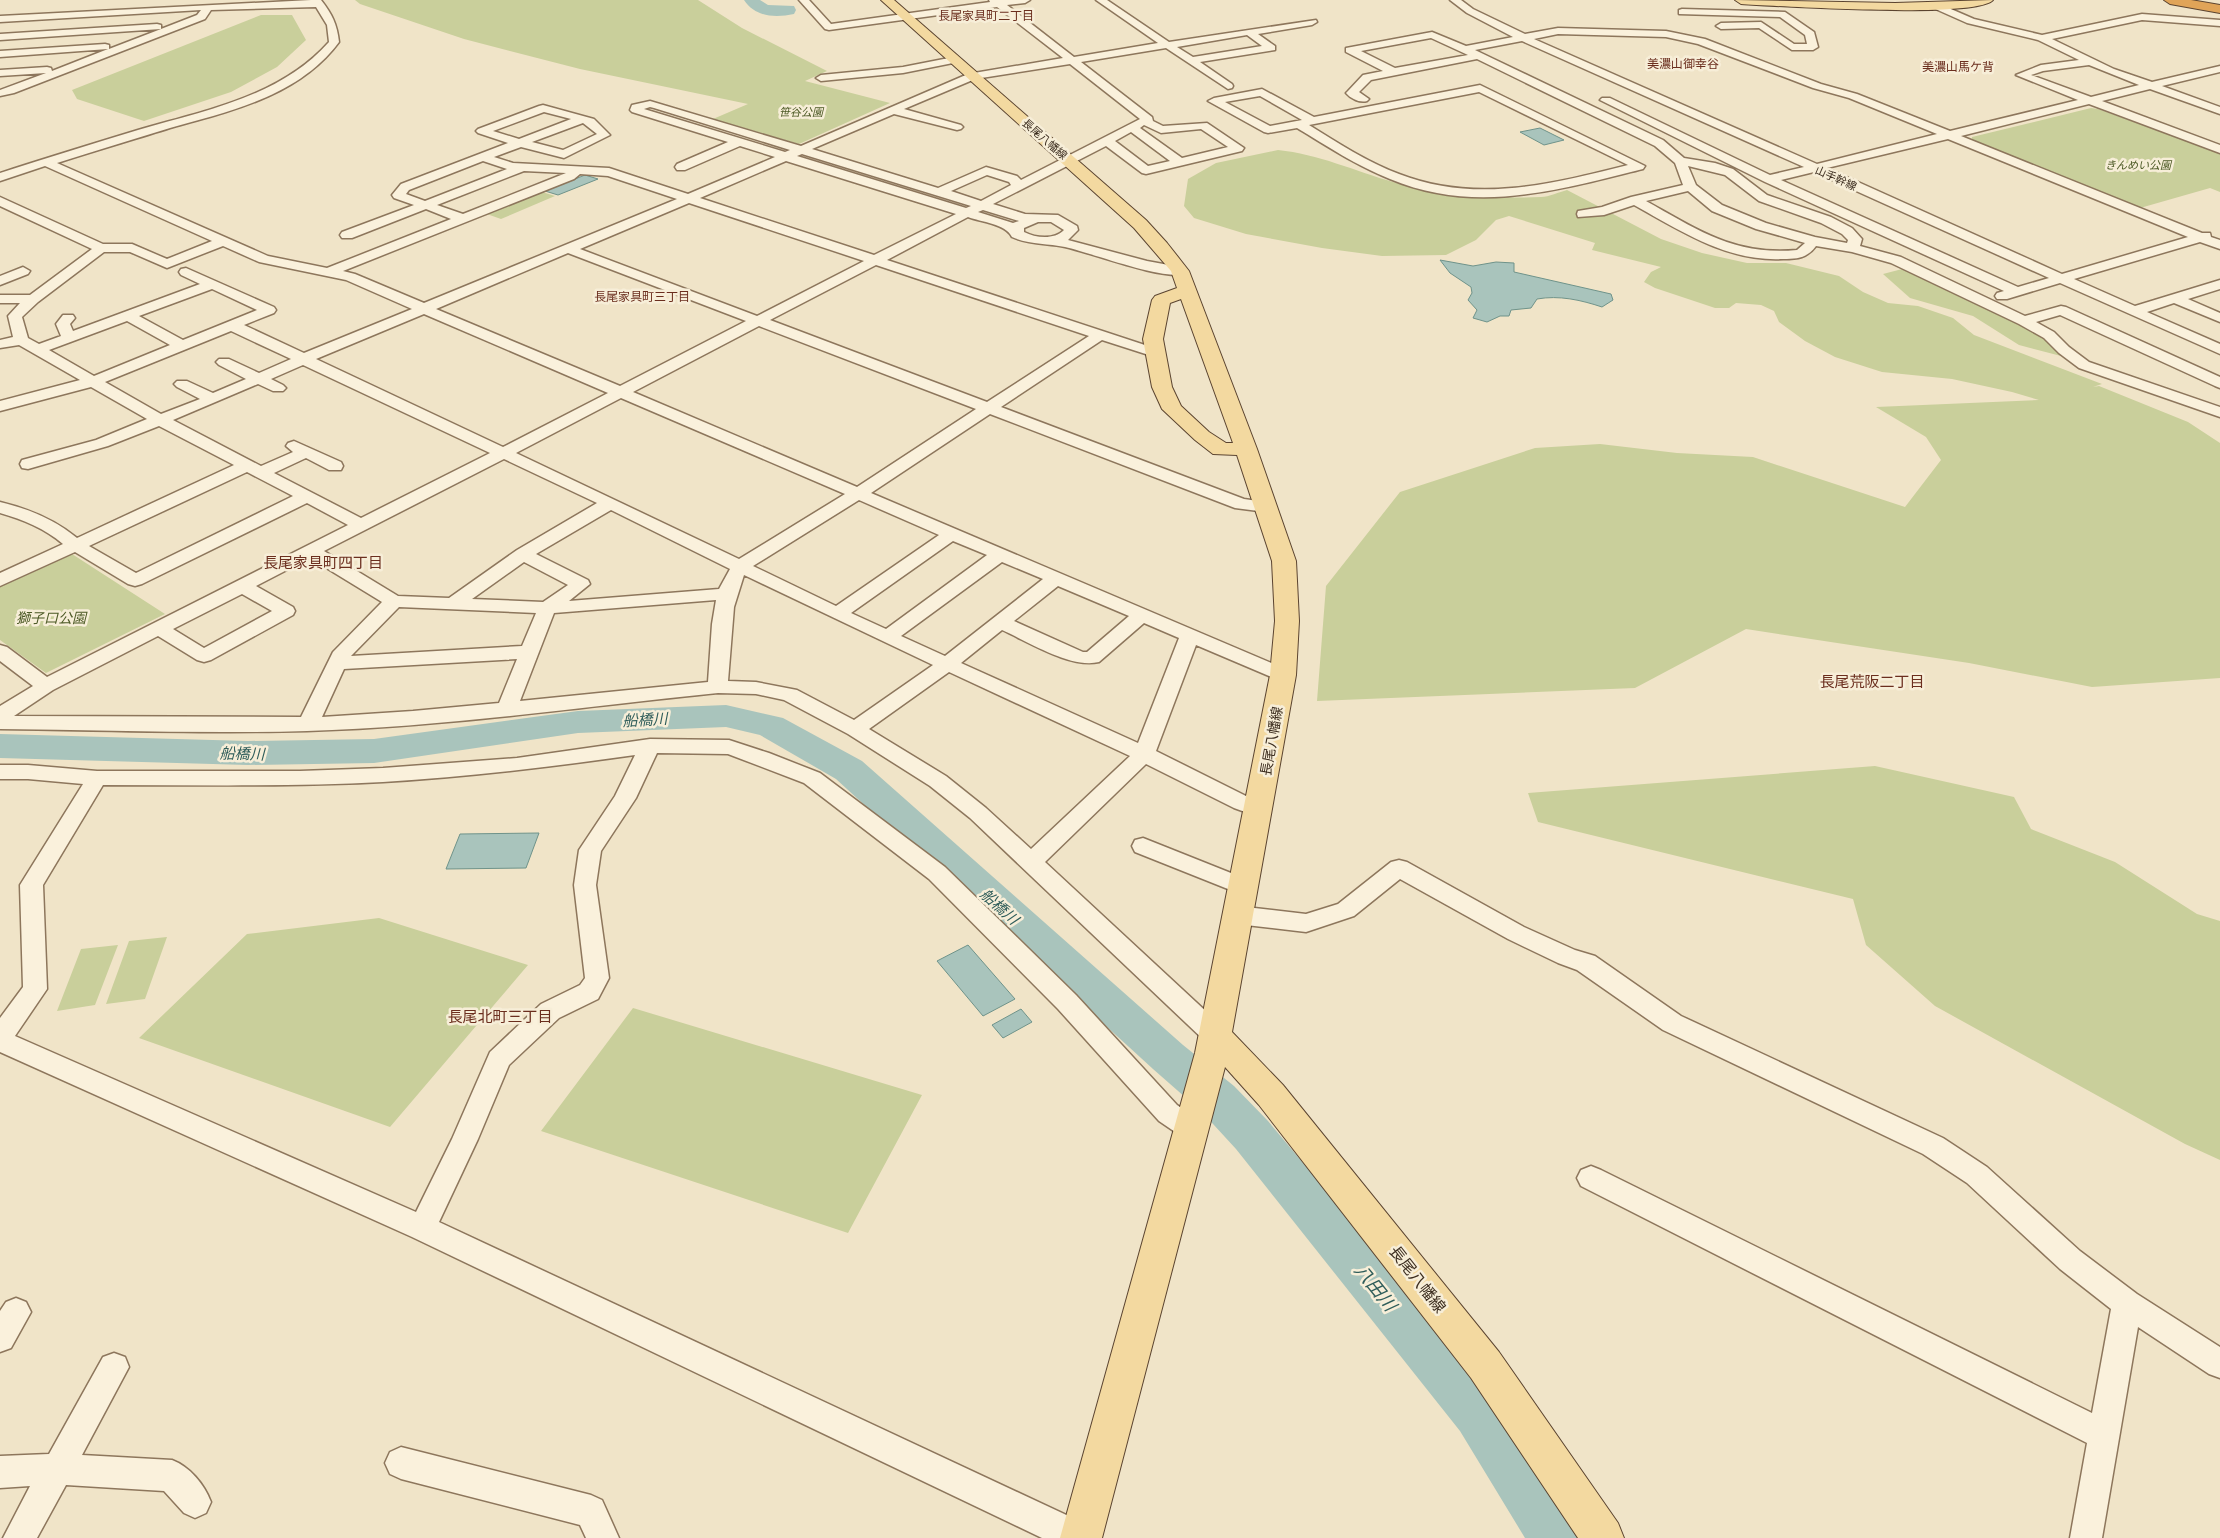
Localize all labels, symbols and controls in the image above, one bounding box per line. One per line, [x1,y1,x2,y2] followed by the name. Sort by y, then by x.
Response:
[938,8,1034,23] district label: 長尾家具町二丁目
[1647,56,1719,71] district label: 美濃山御幸谷
[1922,59,1994,74] district label: 美濃山馬ケ背
[779,105,825,119] park label: 笹谷公園
[1020,116,1070,162] street label: 長尾八幡線
[2105,158,2173,172] park label: きんめい公園
[1813,163,1859,193] street label: 山手幹線
[594,289,690,304] district label: 長尾家具町三丁目
[263,552,383,572] district label: 長尾家具町四丁目
[16,608,88,627] park label: 獅子口公園
[1819,671,1925,691] district label: 長尾荒阪二丁目
[1256,705,1286,777] street label: 長尾八幡線
[622,708,670,730] water label: 船橋川
[219,743,267,763] water label: 船橋川
[977,884,1025,930] water label: 船橋川
[447,1006,553,1026] district label: 長尾北町三丁目
[1385,1241,1451,1317] street label: 長尾八幡線
[1350,1258,1404,1317] water label: 八田川

